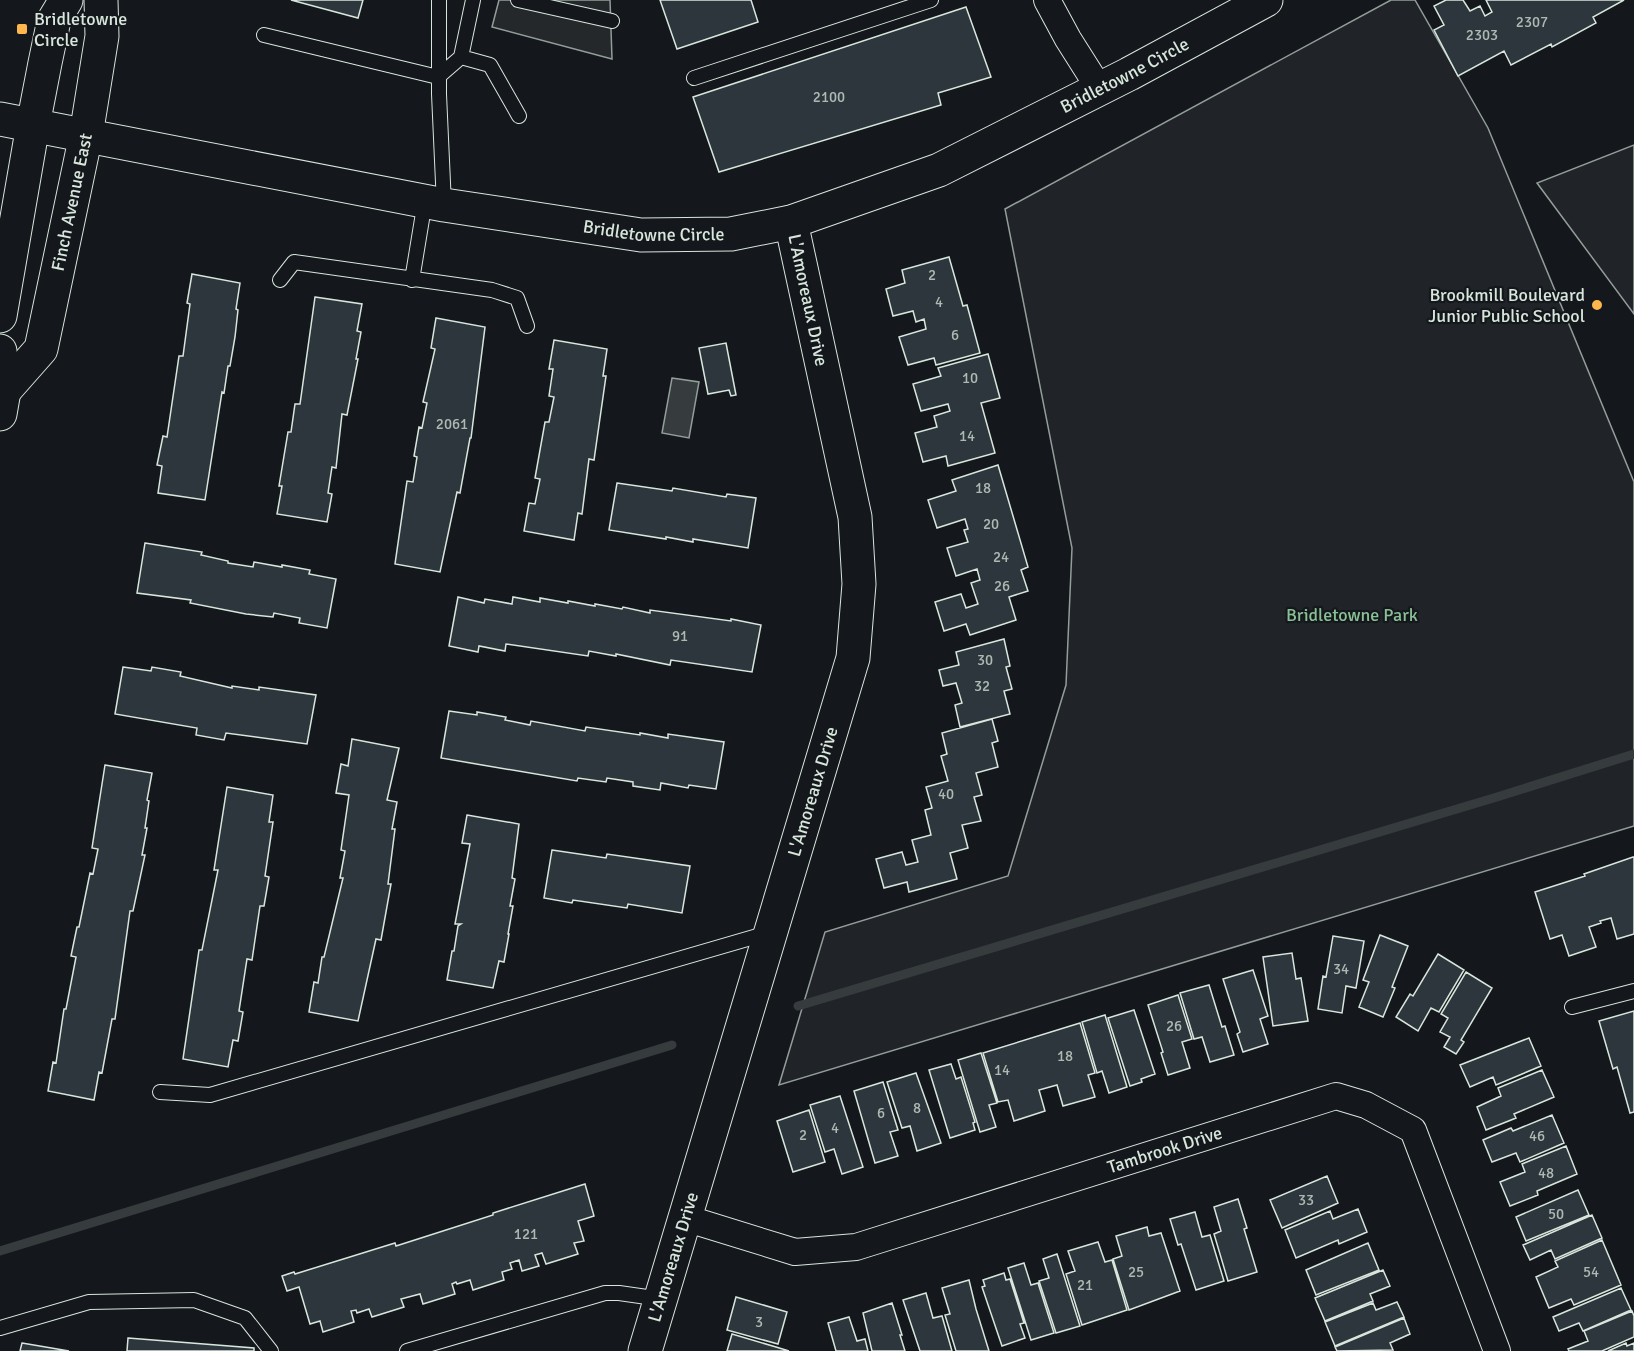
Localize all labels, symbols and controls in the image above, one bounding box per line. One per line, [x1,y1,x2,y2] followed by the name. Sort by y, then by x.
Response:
[34,8,127,51] place label: Bridletowne Circle
[1516,13,1548,31] house number: 2307
[15,22,29,36] marker: Bridletowne Circle
[1466,26,1498,44] house number: 2303
[1057,33,1193,118] street label: Bridletowne Circle
[813,88,845,106] house number: 2100
[47,131,97,273] street label: Finch Avenue East
[582,215,725,246] street label: Bridletowne Circle
[783,232,833,368] street label: L'Amoreaux Drive
[928,266,936,284] house number: 2
[1428,284,1585,327] place label: Brookmill Boulevard Junior Public School
[935,293,943,311] house number: 4
[1590,298,1604,312] marker: Brookmill Boulevard Junior Public School
[951,326,959,344] house number: 6
[962,369,978,387] house number: 10
[436,415,468,433] house number: 2061
[959,427,975,445] house number: 14
[975,479,991,497] house number: 18
[983,515,999,533] house number: 20
[993,548,1009,566] house number: 24
[994,577,1010,595] house number: 26
[1286,604,1418,626] park label: Bridletowne Park
[672,627,688,645] house number: 91
[977,651,993,669] house number: 30
[974,677,990,695] house number: 32
[783,724,843,859] street label: L'Amoreaux Drive
[938,785,954,803] house number: 40
[1333,960,1349,978] house number: 34
[1166,1017,1182,1035] house number: 26
[1057,1047,1073,1065] house number: 18
[994,1061,1010,1079] house number: 14
[913,1099,921,1117] house number: 8
[877,1104,885,1122] house number: 6
[831,1119,839,1137] house number: 4
[1105,1122,1225,1178] street label: Tambrook Drive
[799,1126,807,1144] house number: 2
[1529,1127,1545,1145] house number: 46
[1538,1164,1554,1182] house number: 48
[643,1190,703,1325] street label: L'Amoreaux Drive
[1298,1191,1314,1209] house number: 33
[1548,1205,1564,1223] house number: 50
[514,1225,538,1243] house number: 121
[1128,1263,1144,1281] house number: 25
[1583,1263,1599,1281] house number: 54
[1077,1276,1093,1294] house number: 21
[755,1313,763,1331] house number: 3

